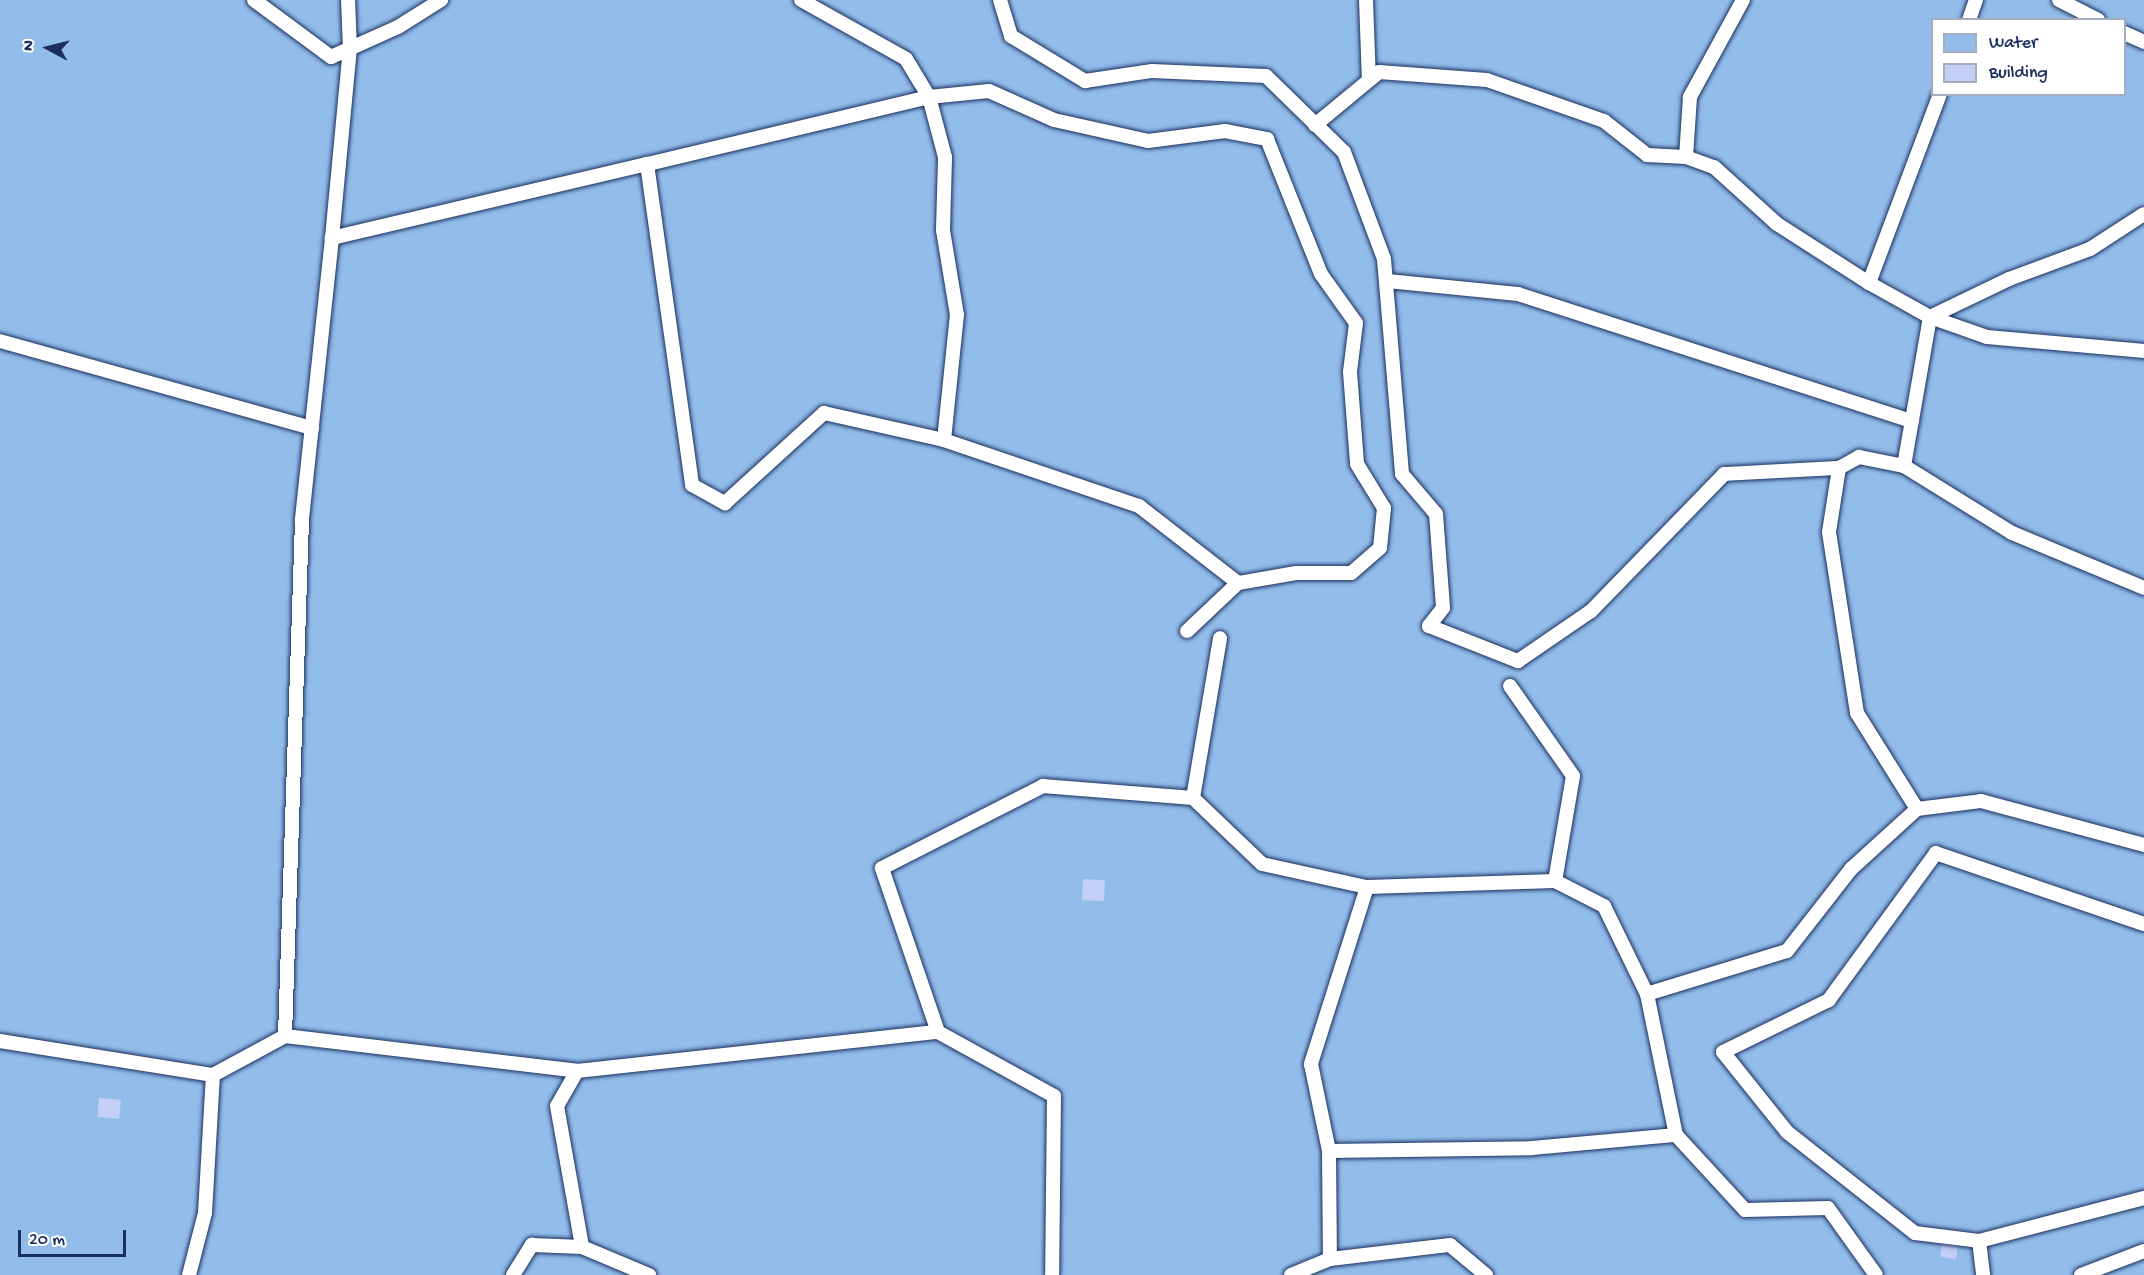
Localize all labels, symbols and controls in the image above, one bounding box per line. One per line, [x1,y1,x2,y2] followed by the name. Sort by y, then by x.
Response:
[18,18,78,78] north arrow
[1931,18,2126,96] legend
[1989,33,2037,54] text: Water
[20,39,40,52] text: N
[1989,63,2048,84] text: Building
[21,1218,129,1256] scale bar
[29,1230,65,1251] text: 20 m

